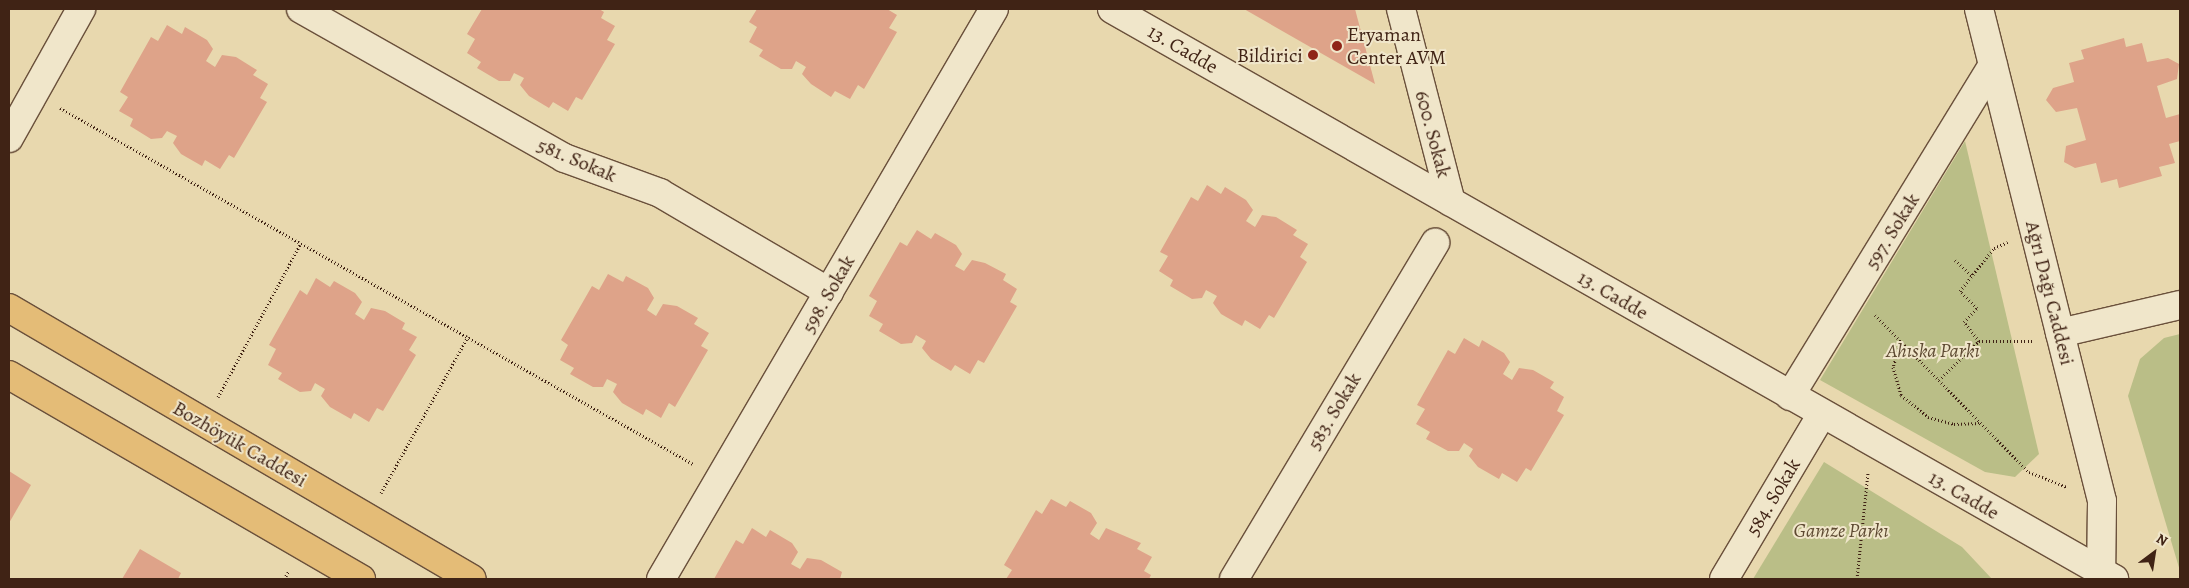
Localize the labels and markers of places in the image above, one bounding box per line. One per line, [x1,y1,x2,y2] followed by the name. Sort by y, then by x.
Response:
[1347,22,1446,69] place label: Eryaman Center AVM
[1331,40,1343,52] marker: Eryaman Center AVM
[1237,43,1303,67] place label: Bildirici
[1307,49,1319,61] marker: Bildirici

